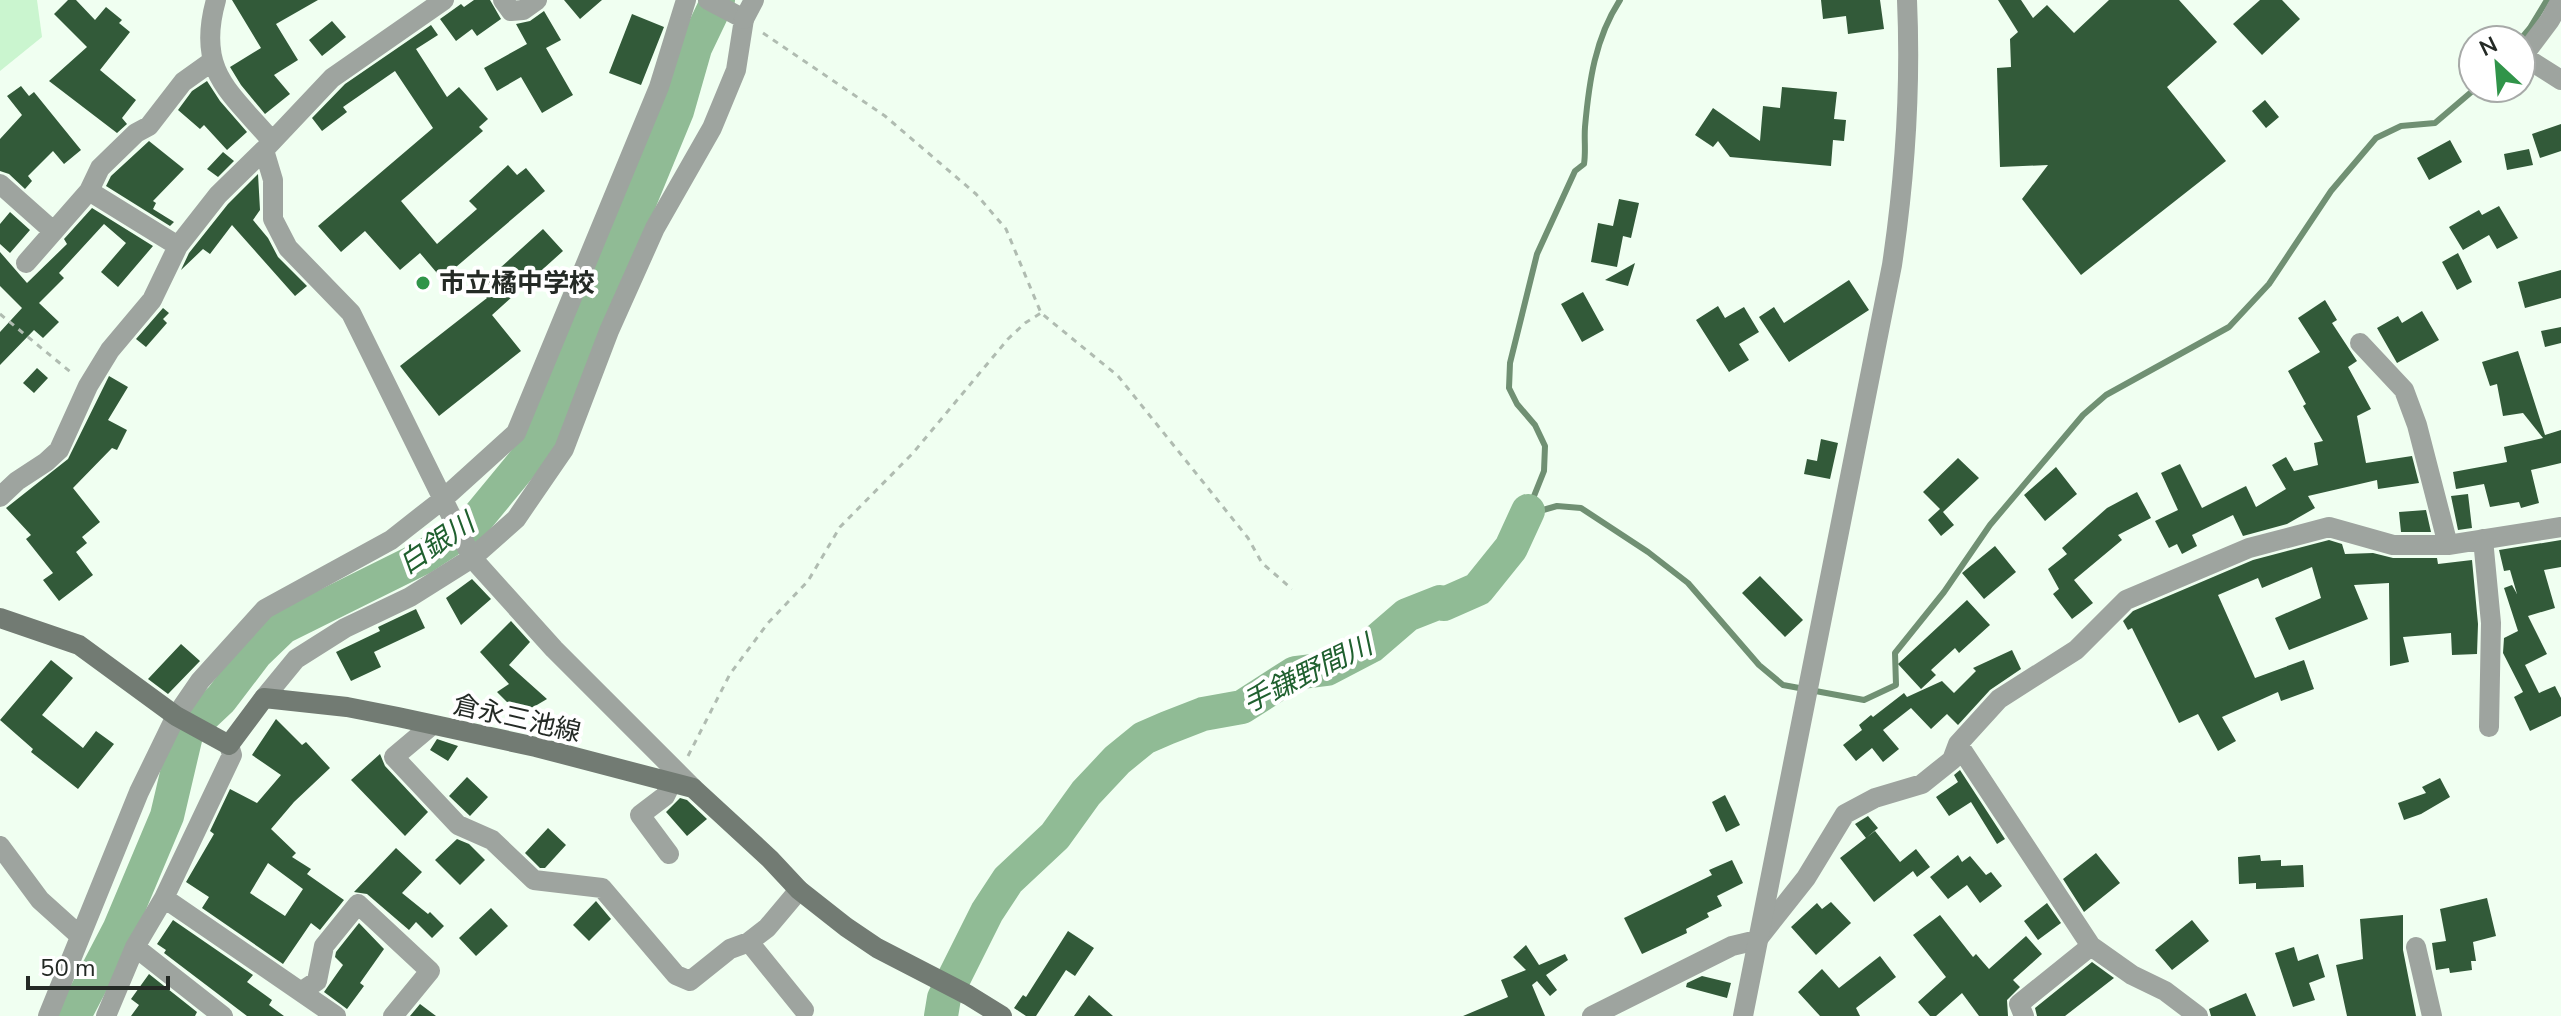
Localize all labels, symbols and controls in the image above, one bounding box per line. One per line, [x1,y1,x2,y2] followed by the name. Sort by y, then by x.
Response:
[2457,24,2537,104] north arrow
[2475,30,2503,64] text: N
[439,266,595,301] place label: 市立橘中学校
[414,274,432,292] marker: 市立橘中学校
[391,503,484,583] water label: 白銀川
[1236,625,1381,722] water label: 手鎌野間川
[450,687,584,750] street label: 倉永三池線
[28,940,168,990] scale bar
[40,952,96,984] text: 50 m

